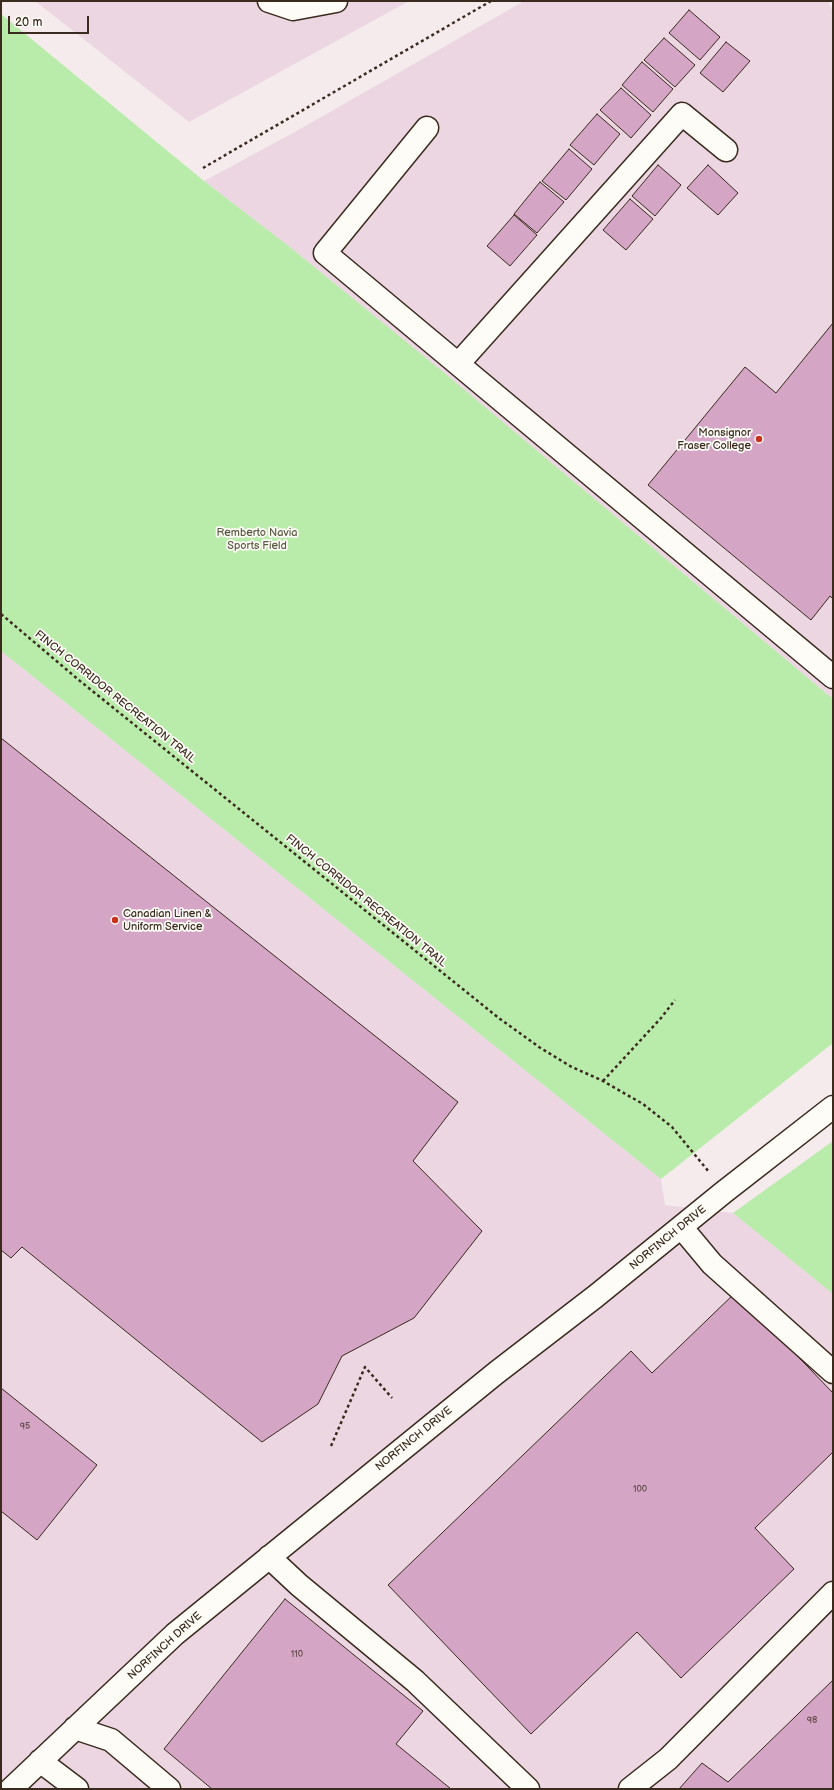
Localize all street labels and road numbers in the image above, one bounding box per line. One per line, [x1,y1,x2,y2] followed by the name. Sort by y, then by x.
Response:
[32,628,198,766] street label: FINCH CORRIDOR RECREATION TRAIL
[283,832,449,970] street label: FINCH CORRIDOR RECREATION TRAIL
[627,1203,709,1273] street label: NORFINCH DRIVE
[373,1404,455,1474] street label: NORFINCH DRIVE
[125,1609,205,1683] street label: NORFINCH DRIVE

